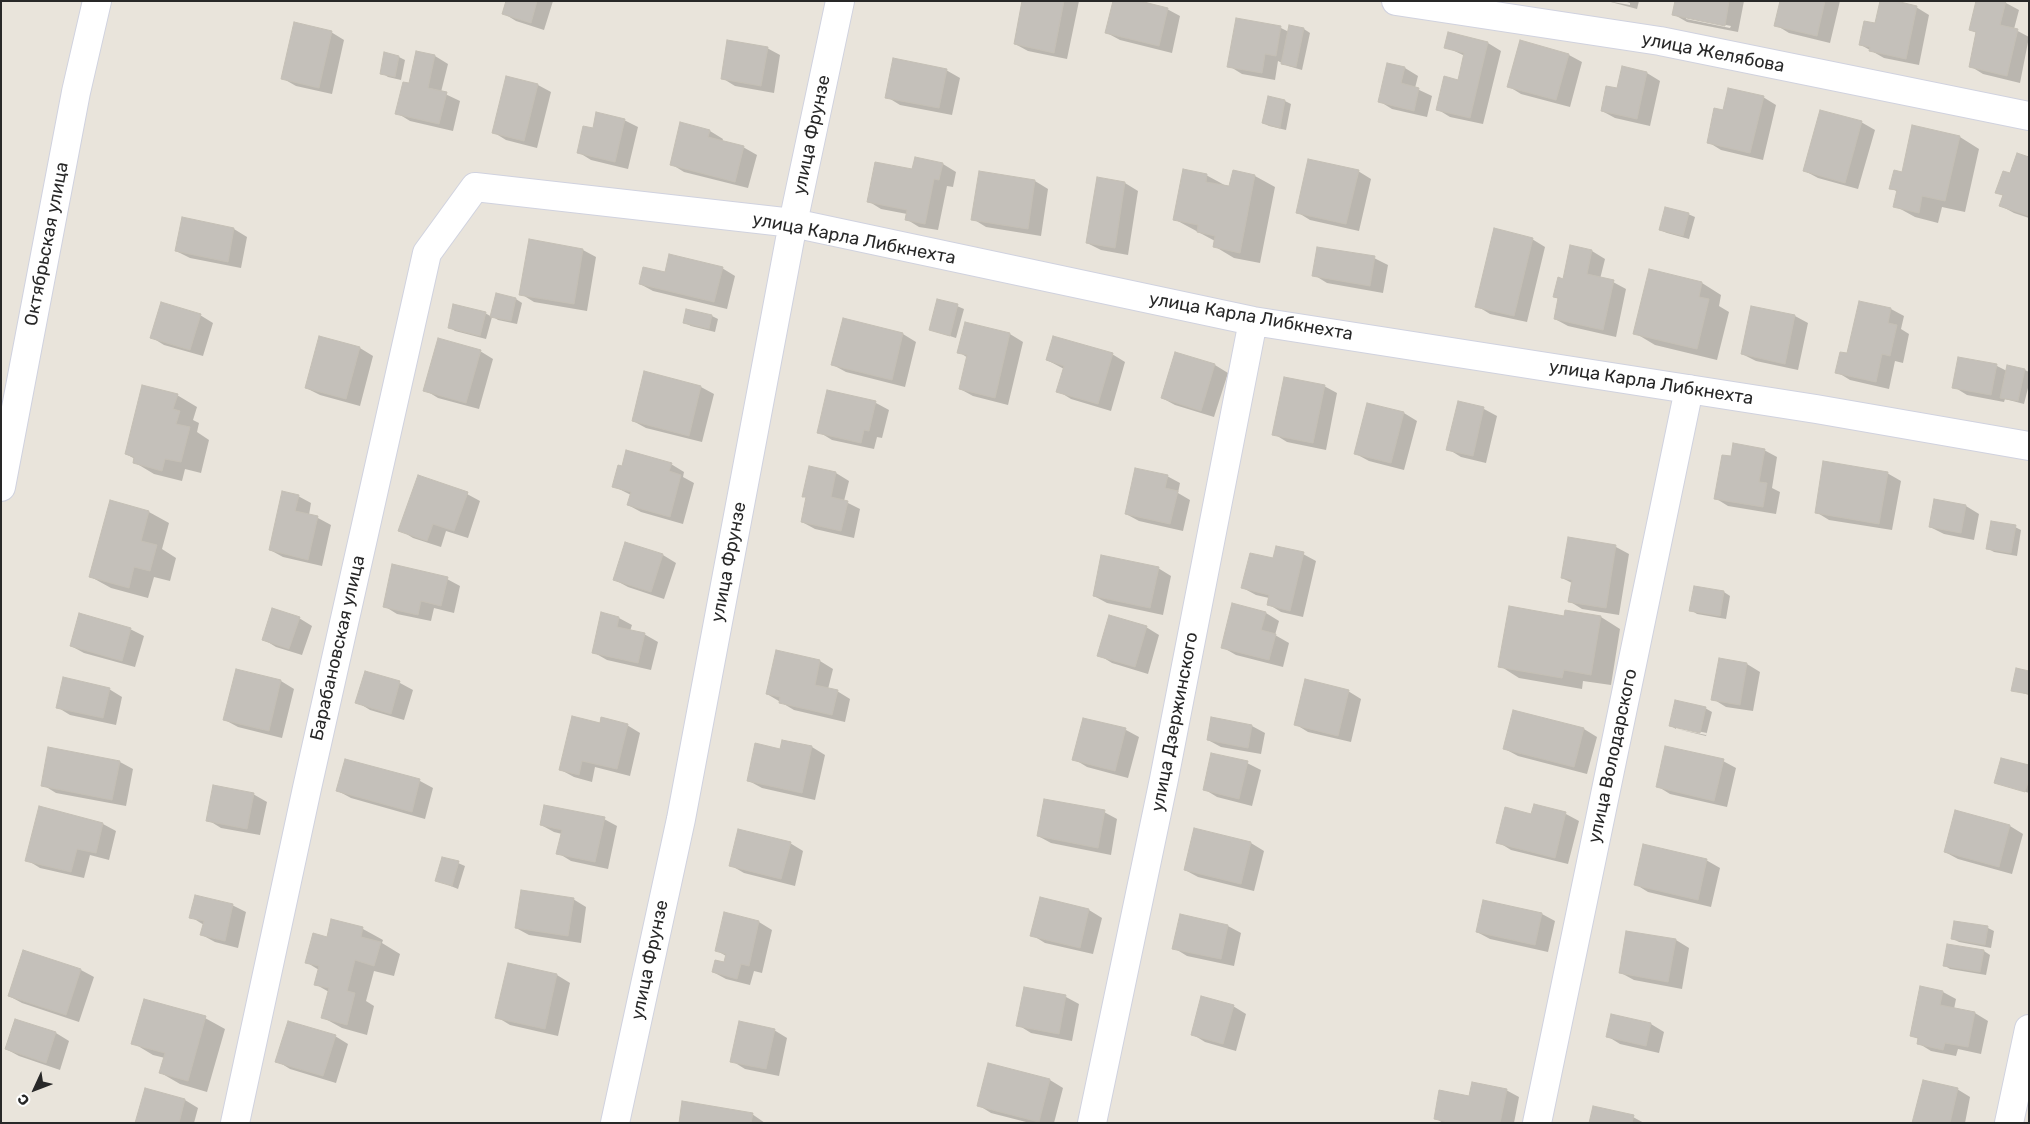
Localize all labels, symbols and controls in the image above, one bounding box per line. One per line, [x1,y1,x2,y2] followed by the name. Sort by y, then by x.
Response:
[1640,29,1786,77] street label: улица Желябова
[789,73,835,197] street label: улица Фрунзе
[21,160,73,328] street label: Октябрьская улица
[751,209,957,269] street label: улица Карла Либкнехта
[1147,288,1355,346] street label: улица Карла Либкнехта
[1547,356,1755,410] street label: улица Карла Либкнехта
[707,500,751,624] street label: улица Фрунзе
[306,553,370,743] street label: Барабановская улица
[1147,630,1203,814] street label: улица Дзержинского
[1584,667,1642,845] street label: улица Володарского
[627,898,673,1022] street label: улица Фрунзе
[10,1064,60,1114] north arrow
[14,1090,33,1109] text: С

